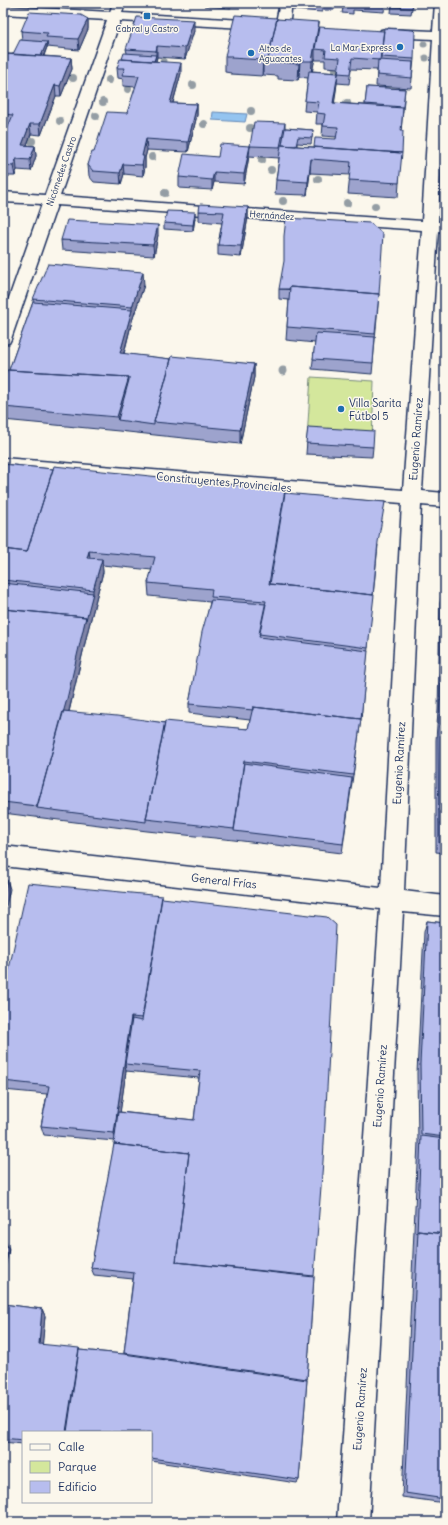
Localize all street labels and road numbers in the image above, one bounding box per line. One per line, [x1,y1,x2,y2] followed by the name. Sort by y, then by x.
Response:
[44,134,78,208] street label: Nicómedes Castro
[249,208,295,222] street label: Hernández
[406,397,426,481] street label: Eugenio Ramírez
[156,469,292,495] street label: Constituyentes Provinciales
[390,721,408,805] street label: Eugenio Ramírez
[190,871,258,891] street label: General Frías
[370,1044,390,1128] street label: Eugenio Ramírez
[350,1367,370,1451] street label: Eugenio Ramírez

